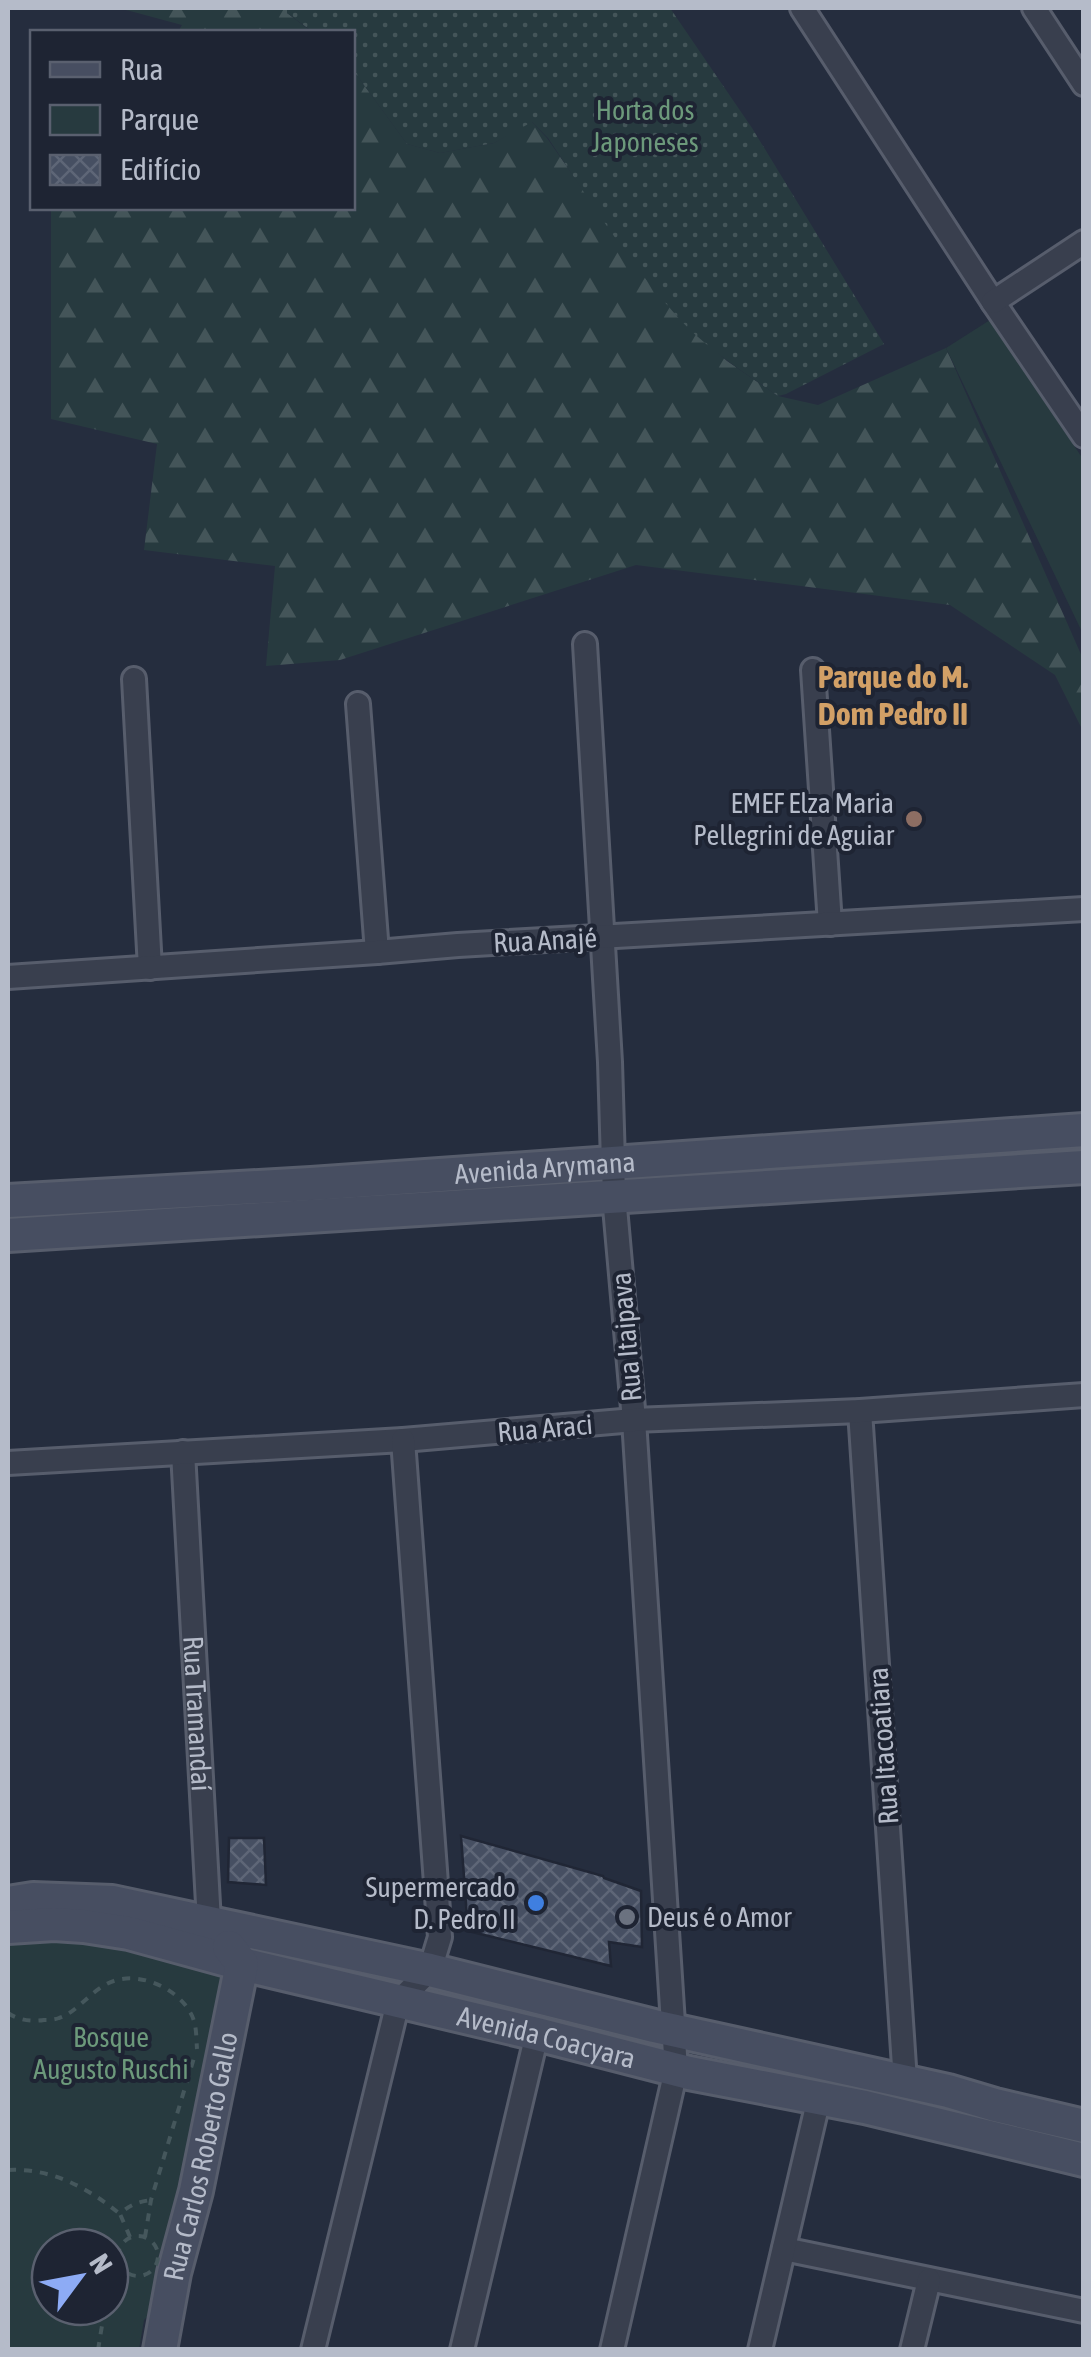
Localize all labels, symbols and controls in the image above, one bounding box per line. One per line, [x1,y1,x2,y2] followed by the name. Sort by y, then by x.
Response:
[30,30,355,210] legend
[120,52,163,86] text: Rua
[591,94,699,158] park label: Horta dos Japoneses
[120,102,199,136] text: Parque
[120,152,201,186] text: Edifício
[818,658,969,732] district label: Parque do M. Dom Pedro II
[693,787,895,851] place label: EMEF Elza Maria Pellegrini de Aguiar
[903,808,925,830] marker: EMEF Elza Maria Pellegrini de Aguiar
[492,921,598,959] street label: Rua Anajé
[453,1145,636,1190] street label: Avenida Arymana
[604,1271,648,1403] street label: Rua Itaipava
[496,1408,594,1448] street label: Rua Araci
[177,1635,218,1792] street label: Rua Tramandaí
[862,1666,904,1826] street label: Rua Itacoatiara
[366,1871,516,1935] place label: Supermercado D. Pedro II
[525,1892,547,1914] marker: Supermercado D. Pedro II
[647,1901,792,1933] place label: Deus é o Amor
[616,1906,638,1928] marker: Deus é o Amor
[454,2000,639,2075] street label: Avenida Coacyara
[33,2021,189,2085] park label: Bosque Augusto Ruschi
[157,2029,244,2283] street label: Rua Carlos Roberto Gallo
[30,2227,130,2327] north arrow
[83,2248,119,2279] text: N

